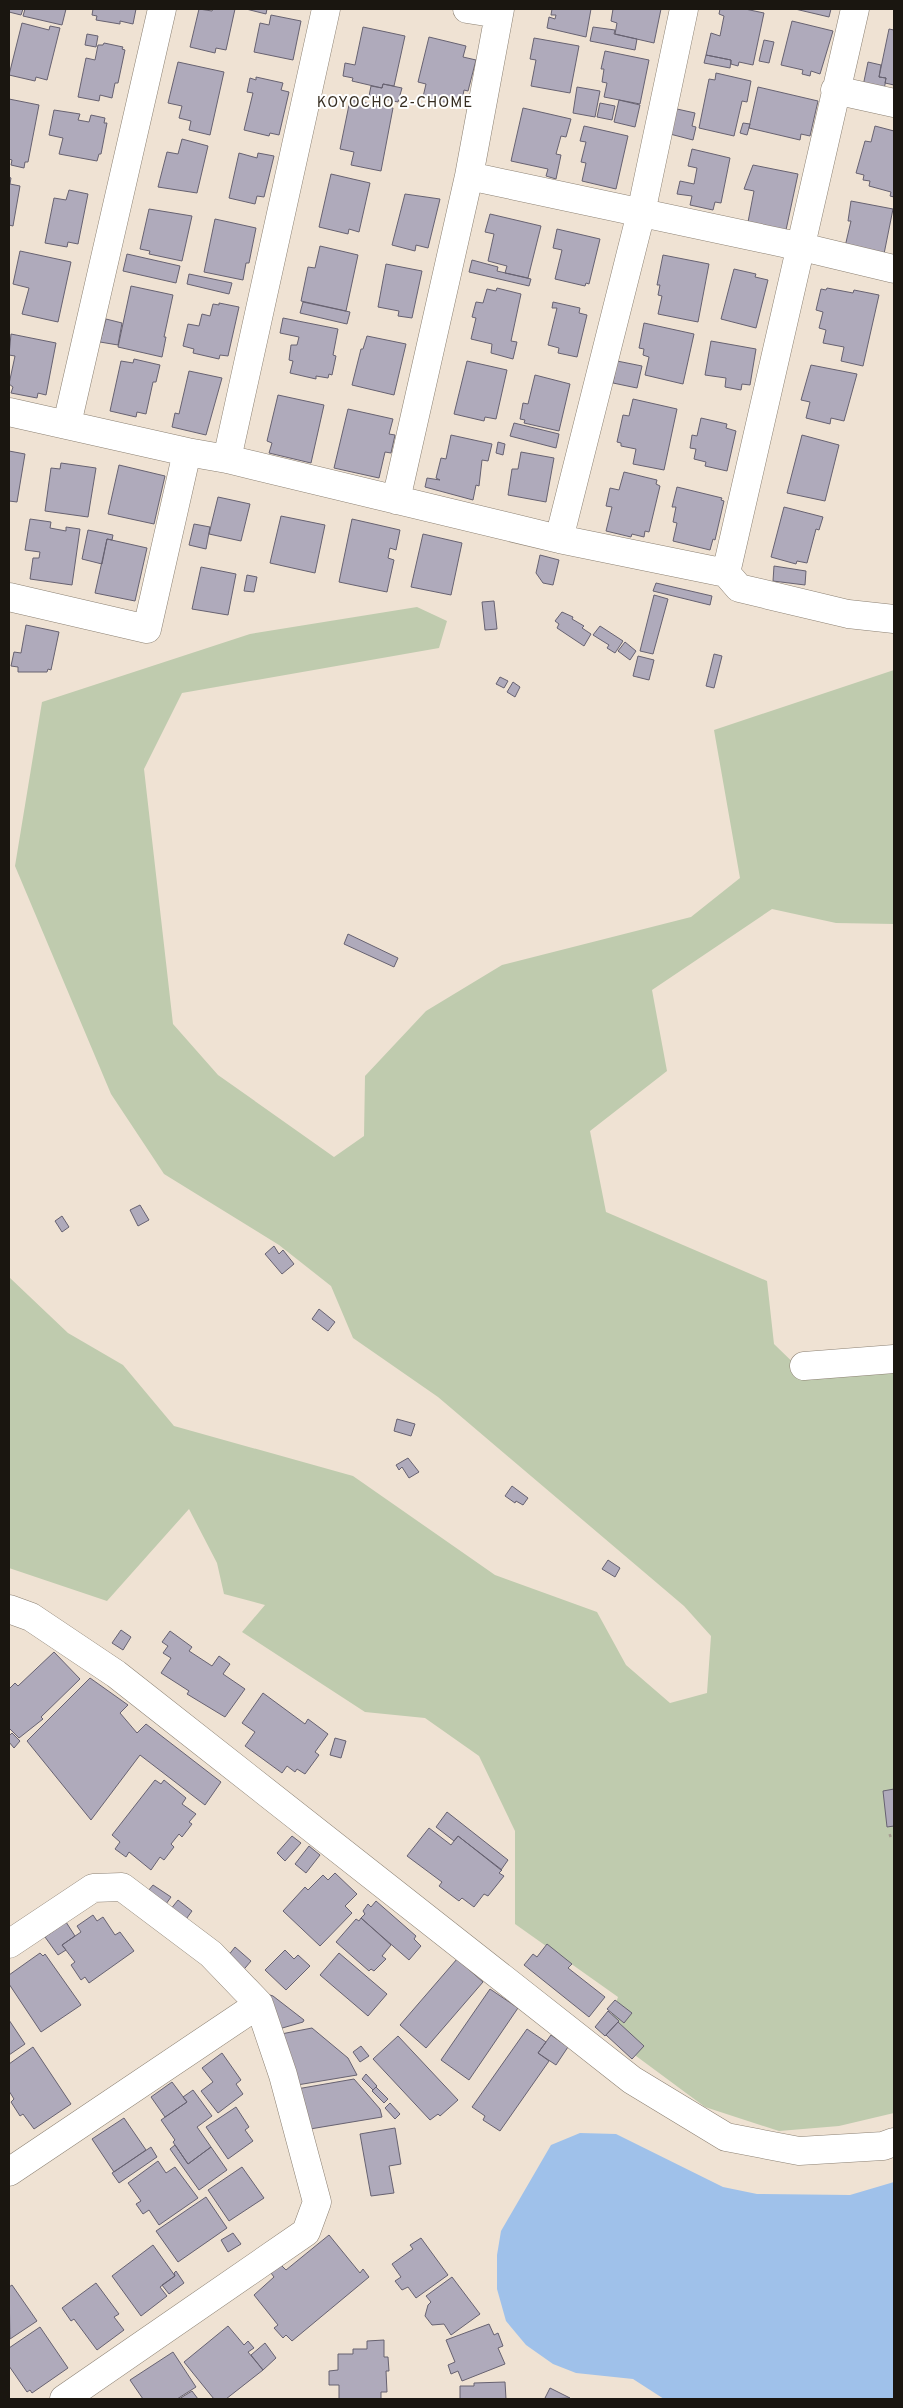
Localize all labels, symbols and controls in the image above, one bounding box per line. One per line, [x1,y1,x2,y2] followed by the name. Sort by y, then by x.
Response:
[317,94,473,113] district label: KOYOCHO 2-CHOME

